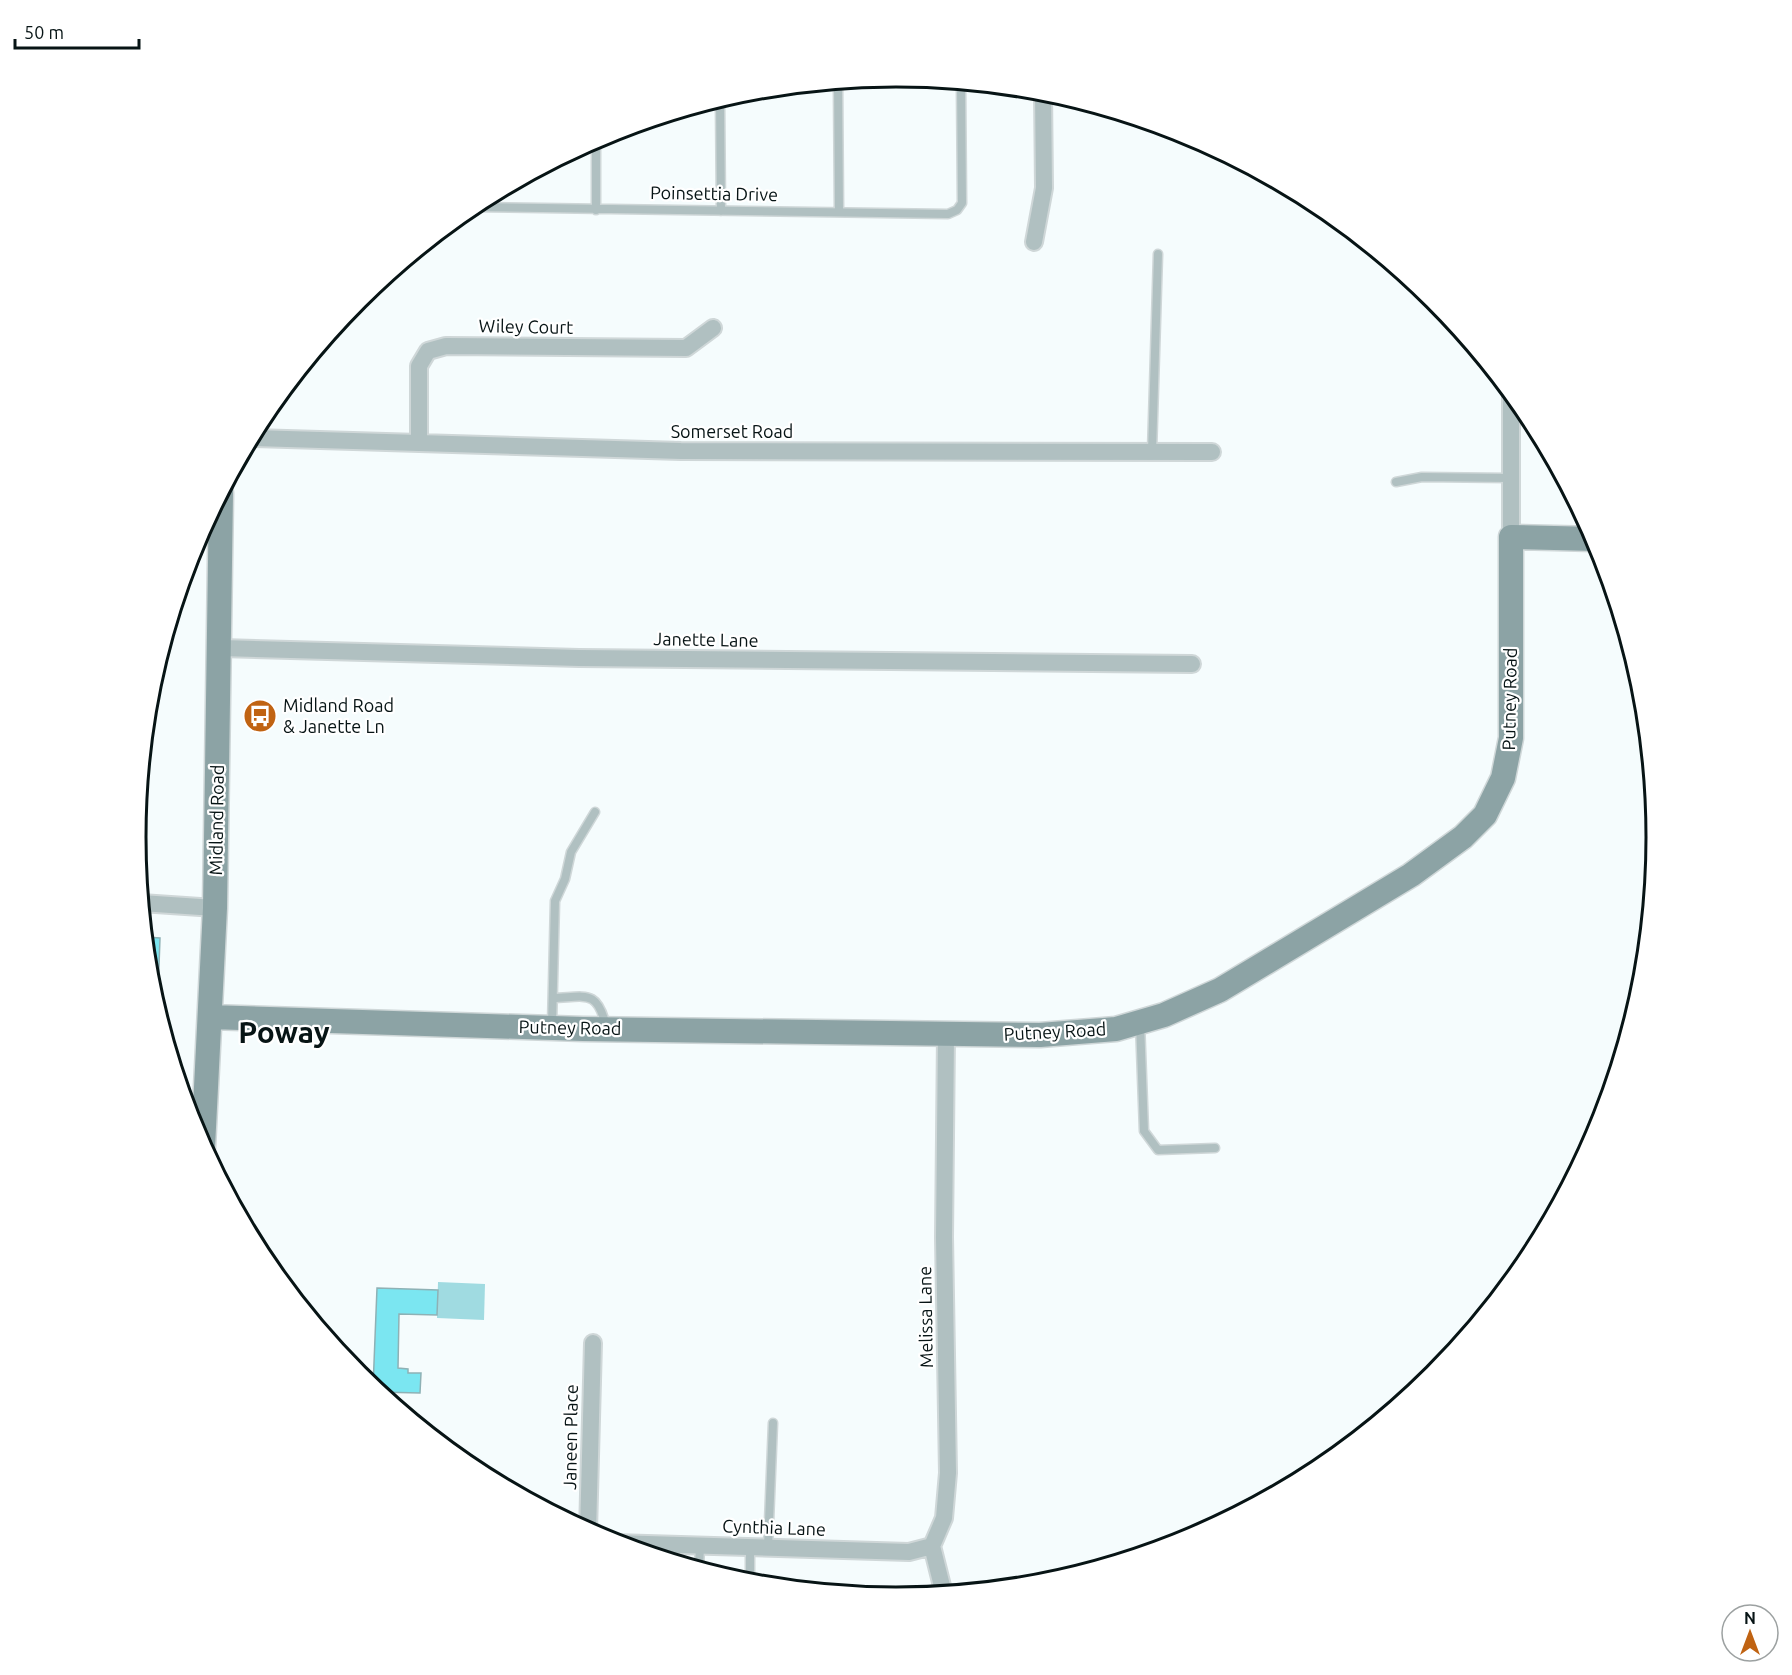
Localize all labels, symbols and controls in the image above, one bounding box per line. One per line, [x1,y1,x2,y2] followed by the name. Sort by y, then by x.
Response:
[15,12,140,50] scale bar
[24,22,64,42] text: 50 m
[650,182,778,204] street label: Poinsettia Drive
[479,315,573,337] street label: Wiley Court
[671,421,793,441] street label: Somerset Road
[653,628,759,650] street label: Janette Lane
[1498,648,1520,750] street label: Putney Road
[283,695,394,736] place label: Midland Road & Janette Ln
[242,698,278,734] bus stop icon: Midland Road & Janette Ln
[205,764,227,876] street label: Midland Road
[238,1015,330,1049] district label: Poway
[519,1016,621,1038] street label: Putney Road
[1003,1018,1107,1044] street label: Putney Road
[914,1266,936,1368] street label: Melissa Lane
[559,1384,581,1490] street label: Janeen Place
[722,1515,826,1539] street label: Cynthia Lane
[1720,1603,1780,1663] north arrow
[1744,1609,1756,1627] text: N

